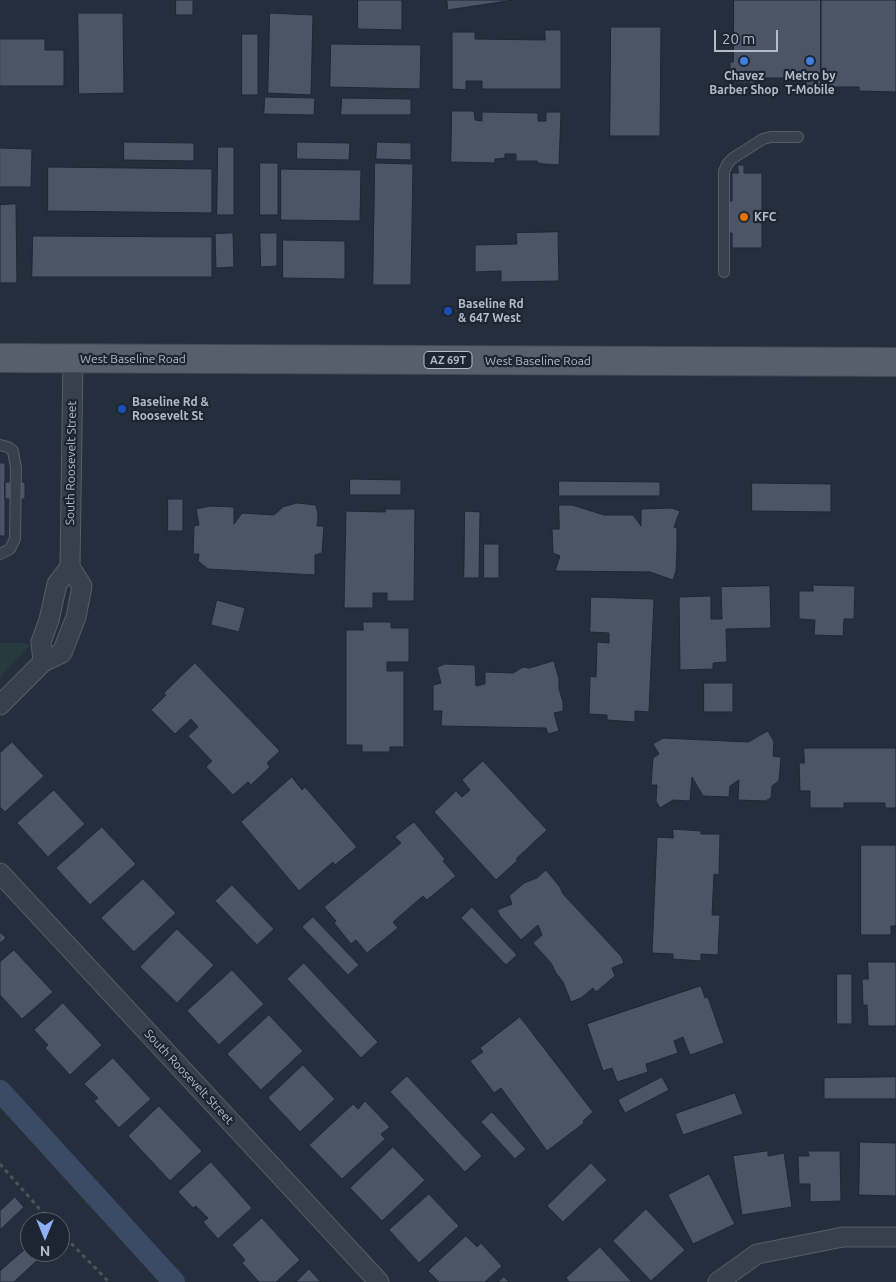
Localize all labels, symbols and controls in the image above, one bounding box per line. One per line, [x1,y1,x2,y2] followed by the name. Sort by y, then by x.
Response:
[716,20,780,52] scale bar
[722,30,755,47] text: 20 m
[738,55,750,67] marker: Chavez Barber Shop
[804,55,816,67] marker: Metro by T-Mobile
[709,69,779,97] place label: Chavez Barber Shop
[784,69,836,97] place label: Metro by T-Mobile
[754,210,776,224] place label: KFC
[738,211,750,223] marker: KFC
[458,297,524,325] place label: Baseline Rd & 647 West
[442,305,454,317] marker: Baseline Rd & 647 West
[80,352,186,366] street label: West Baseline Road
[424,352,472,368] road number: AZ 69T
[485,354,591,368] street label: West Baseline Road
[132,395,209,423] place label: Baseline Rd & Roosevelt St
[63,401,79,525] street label: South Roosevelt Street
[116,403,128,415] marker: Baseline Rd & Roosevelt St
[141,1027,237,1127] street label: South Roosevelt Street
[20,1212,70,1262] north arrow
[40,1243,50,1259] text: N

